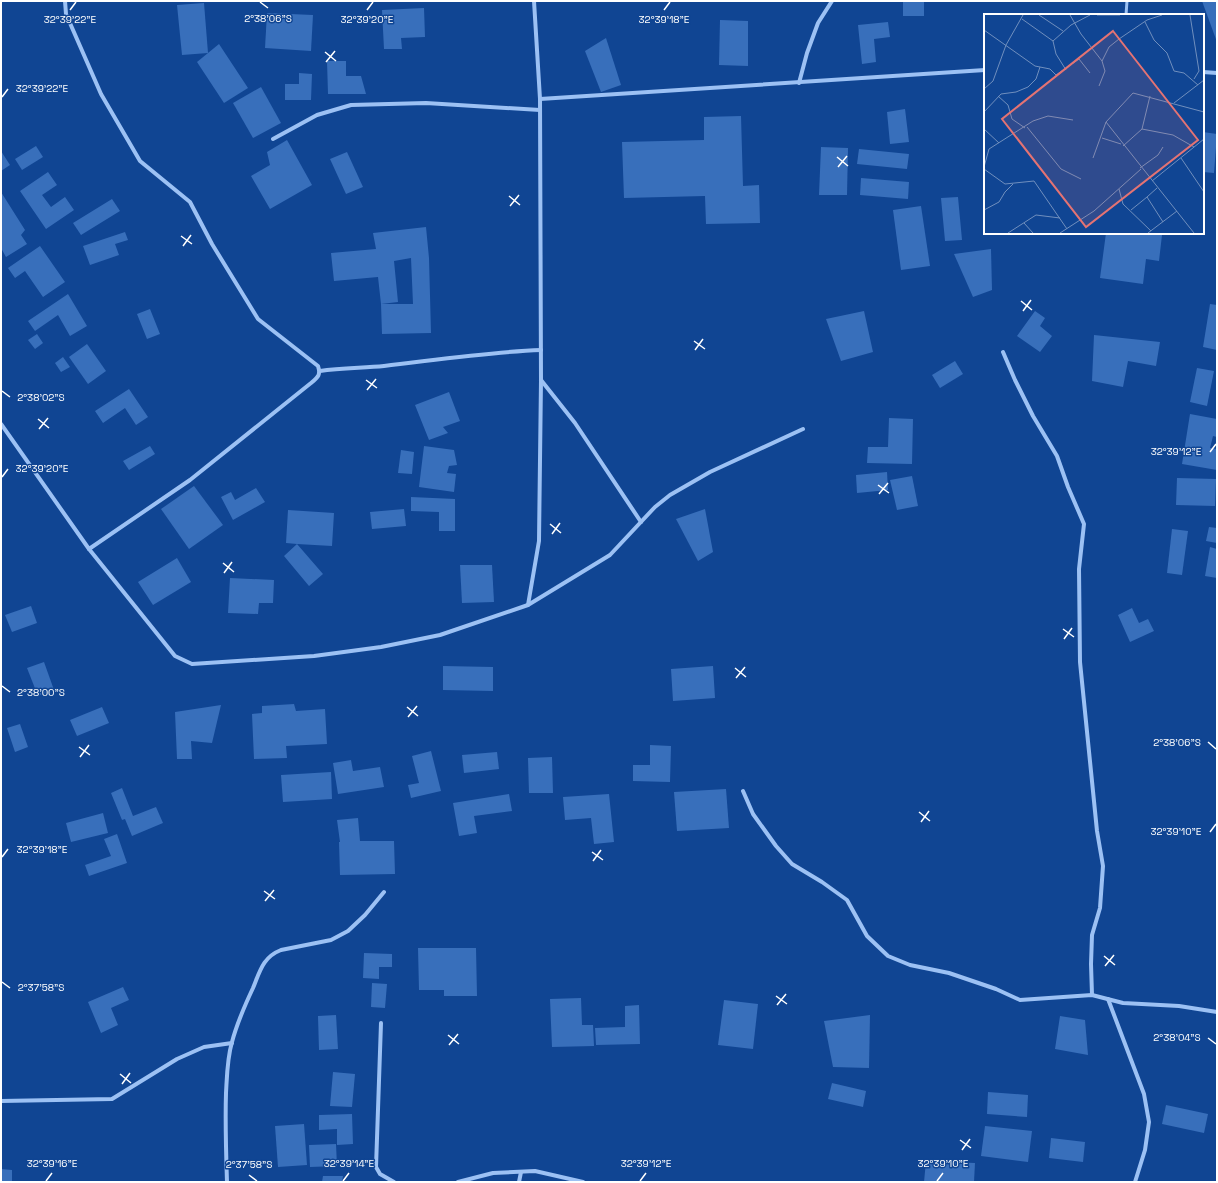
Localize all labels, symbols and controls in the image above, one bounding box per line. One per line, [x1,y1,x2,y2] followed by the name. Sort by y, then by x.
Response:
[244,12,292,25] text: 2°38'06"S
[44,13,97,26] text: 32°39'22"E
[341,13,394,26] text: 32°39'20"E
[639,13,690,26] text: 32°39'18"E
[984,14,1204,234] inset map
[16,82,69,95] text: 32°39'22"E
[17,391,65,404] text: 2°38'02"S
[1151,445,1202,458] text: 32°39'12"E
[16,462,69,475] text: 32°39'20"E
[17,686,65,699] text: 2°38'00"S
[1153,736,1201,749] text: 2°38'06"S
[1150,825,1202,838] text: 32°39'10"E
[17,843,68,856] text: 32°39'18"E
[18,981,64,994] text: 2°37'58"S
[1153,1031,1201,1044] text: 2°38'04"S
[27,1157,78,1170] text: 32°39'16"E
[324,1157,375,1170] text: 32°39'14"E
[621,1157,672,1170] text: 32°39'12"E
[917,1157,969,1170] text: 32°39'10"E
[226,1158,272,1171] text: 2°37'58"S

